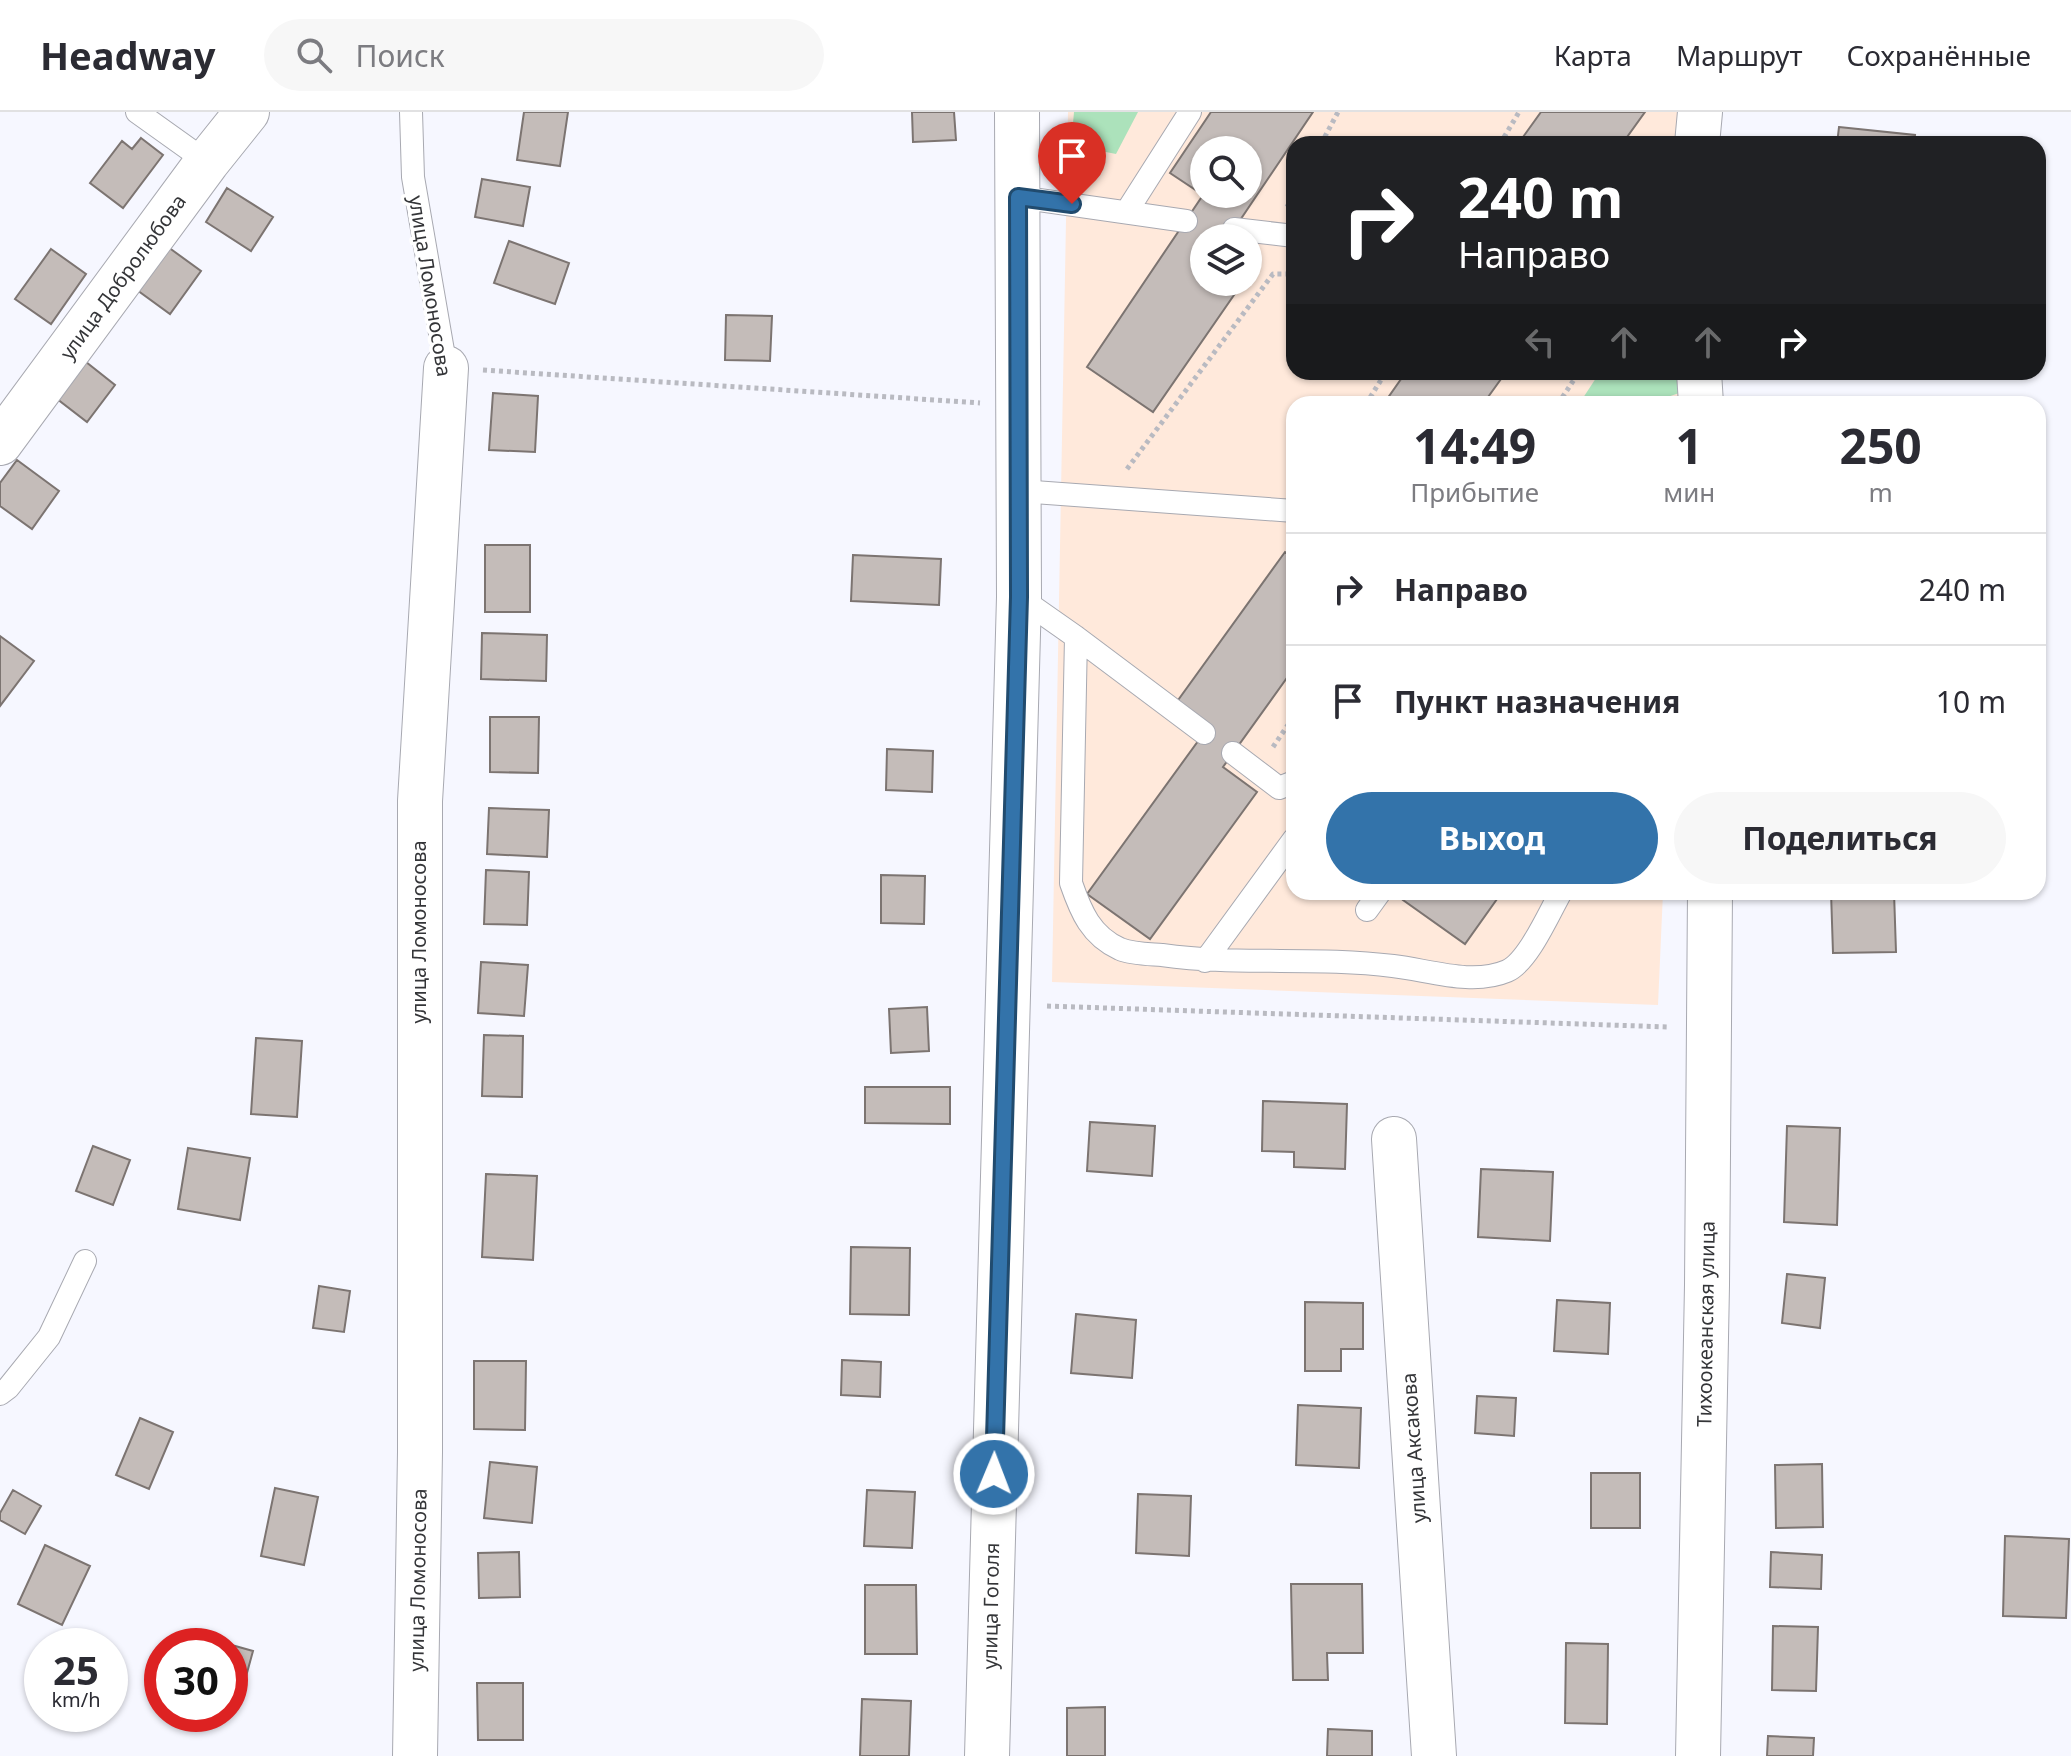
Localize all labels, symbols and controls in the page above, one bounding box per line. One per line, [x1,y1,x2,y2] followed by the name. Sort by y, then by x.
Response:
[264,19,824,91] search box
[40,29,216,81] text: Headway
[292,33,336,77] icon: search
[356,35,445,76] text: Поиск
[1554,36,1632,74] text: Карта
[1676,36,1802,74] text: Маршрут
[1846,36,2031,74] text: Сохранённые
[1038,122,1106,204] pin
[1050,134,1094,178] icon: arrive
[1190,136,1262,296] map controls
[1190,136,1262,208] button: search
[1458,158,1623,234] text: 240 m
[1326,168,1430,272] icon: right
[53,189,192,365] street label: улица Добролюбова
[403,193,458,378] street label: улица Ломоносова
[1190,224,1262,296] button: layers
[1458,230,1610,279] text: Направо
[1518,320,1562,364] icon: left
[1602,320,1646,364] icon: ahead
[1686,320,1730,364] icon: ahead
[1770,320,1814,364] icon: right
[1413,413,1536,478] text: 14:49
[1675,413,1703,478] text: 1
[1839,413,1922,478] text: 250
[1410,474,1539,510] text: Прибытие
[1663,474,1715,510] text: мин
[1868,474,1893,510] text: m
[1326,567,1370,611] icon: right
[1394,569,1528,610] text: Направо
[1919,569,2006,610] text: 240 m
[1326,679,1370,723] icon: arrive
[1394,681,1680,722] text: Пункт назначения
[1936,681,2006,722] text: 10 m
[1326,792,1658,884] button: Выход
[1674,792,2006,884] button: Поделиться
[405,840,432,1024] street label: улица Ломоносова
[1690,1221,1721,1427] street label: Тихоокеанская улица
[1395,1372,1432,1524] street label: улица Аксакова
[952,1432,1036,1516] position arrow
[402,1488,433,1672] street label: улица Ломоносова
[976,1542,1005,1670] street label: улица Гоголя
[144,1628,248,1732] speed limit sign: 30
[53,1642,99,1697] text: 25
[51,1686,101,1713] text: km/h

